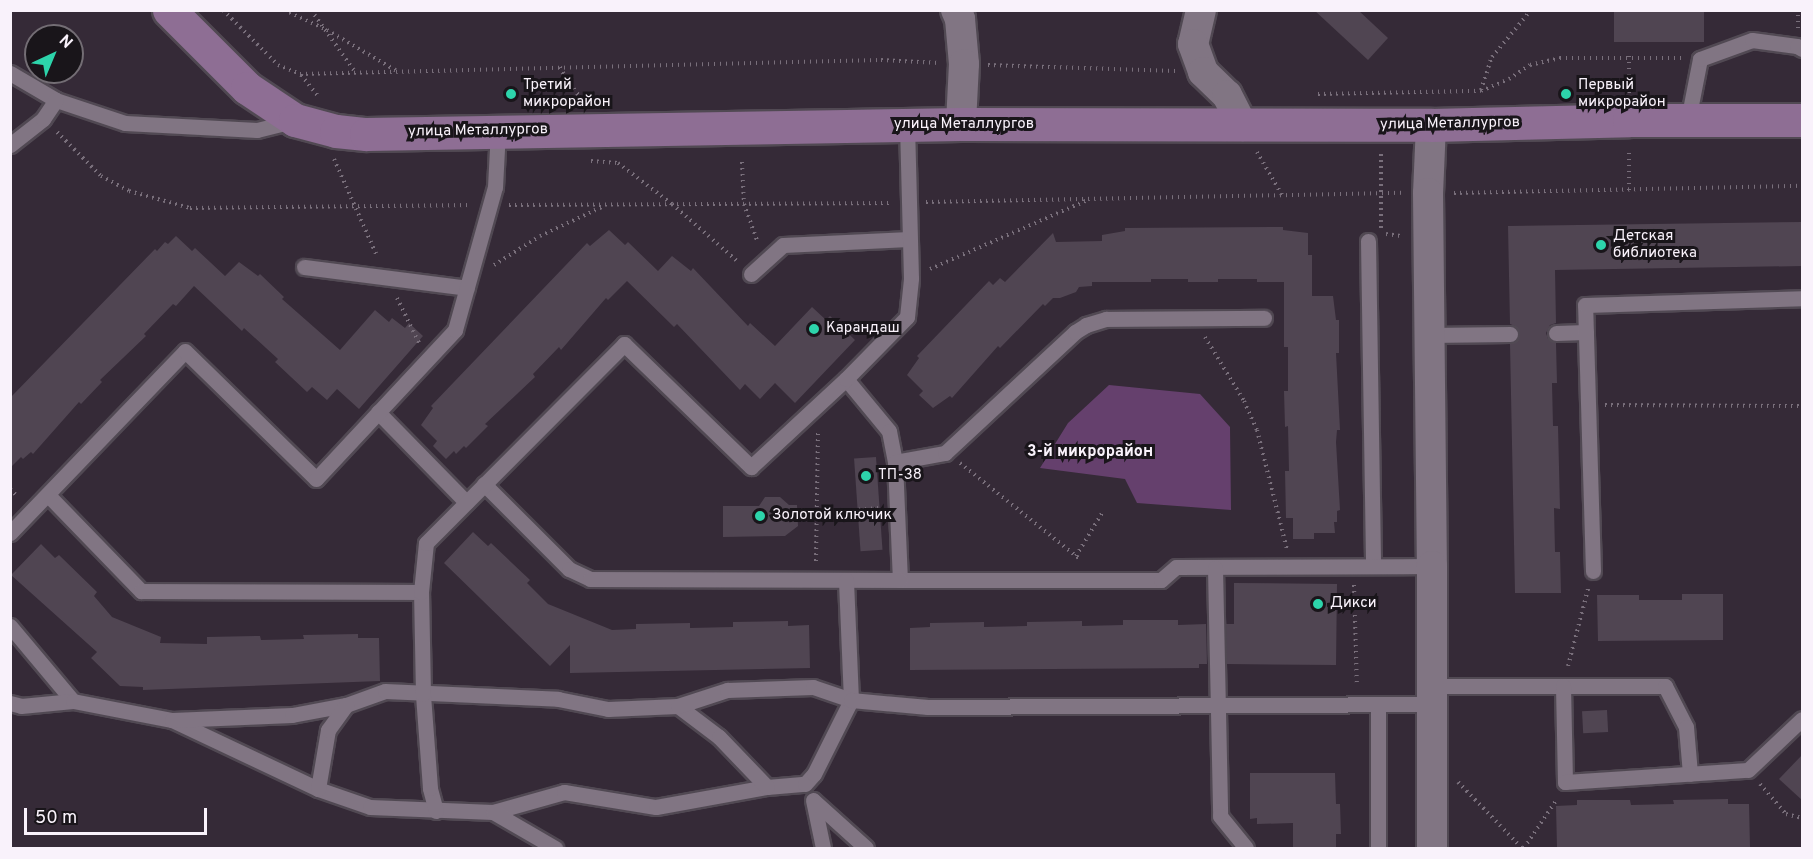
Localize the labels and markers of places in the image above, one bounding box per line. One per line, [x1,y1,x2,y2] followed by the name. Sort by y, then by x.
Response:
[523,76,611,111] place label: Третий микрорайон
[1578,76,1666,111] place label: Первый микрорайон
[504,87,518,101] marker: Третий микрорайон
[1559,87,1573,101] marker: Первый микрорайон
[1613,227,1697,262] place label: Детская библиотека
[1594,238,1608,252] marker: Детская библиотека
[826,320,900,338] place label: Карандаш
[807,322,821,336] marker: Карандаш
[878,467,922,485] place label: ТП-38
[859,469,873,483] marker: ТП-38
[772,507,892,525] place label: Золотой ключик
[753,509,767,523] marker: Золотой ключик
[1330,595,1377,613] place label: Дикси
[1311,597,1325,611] marker: Дикси

